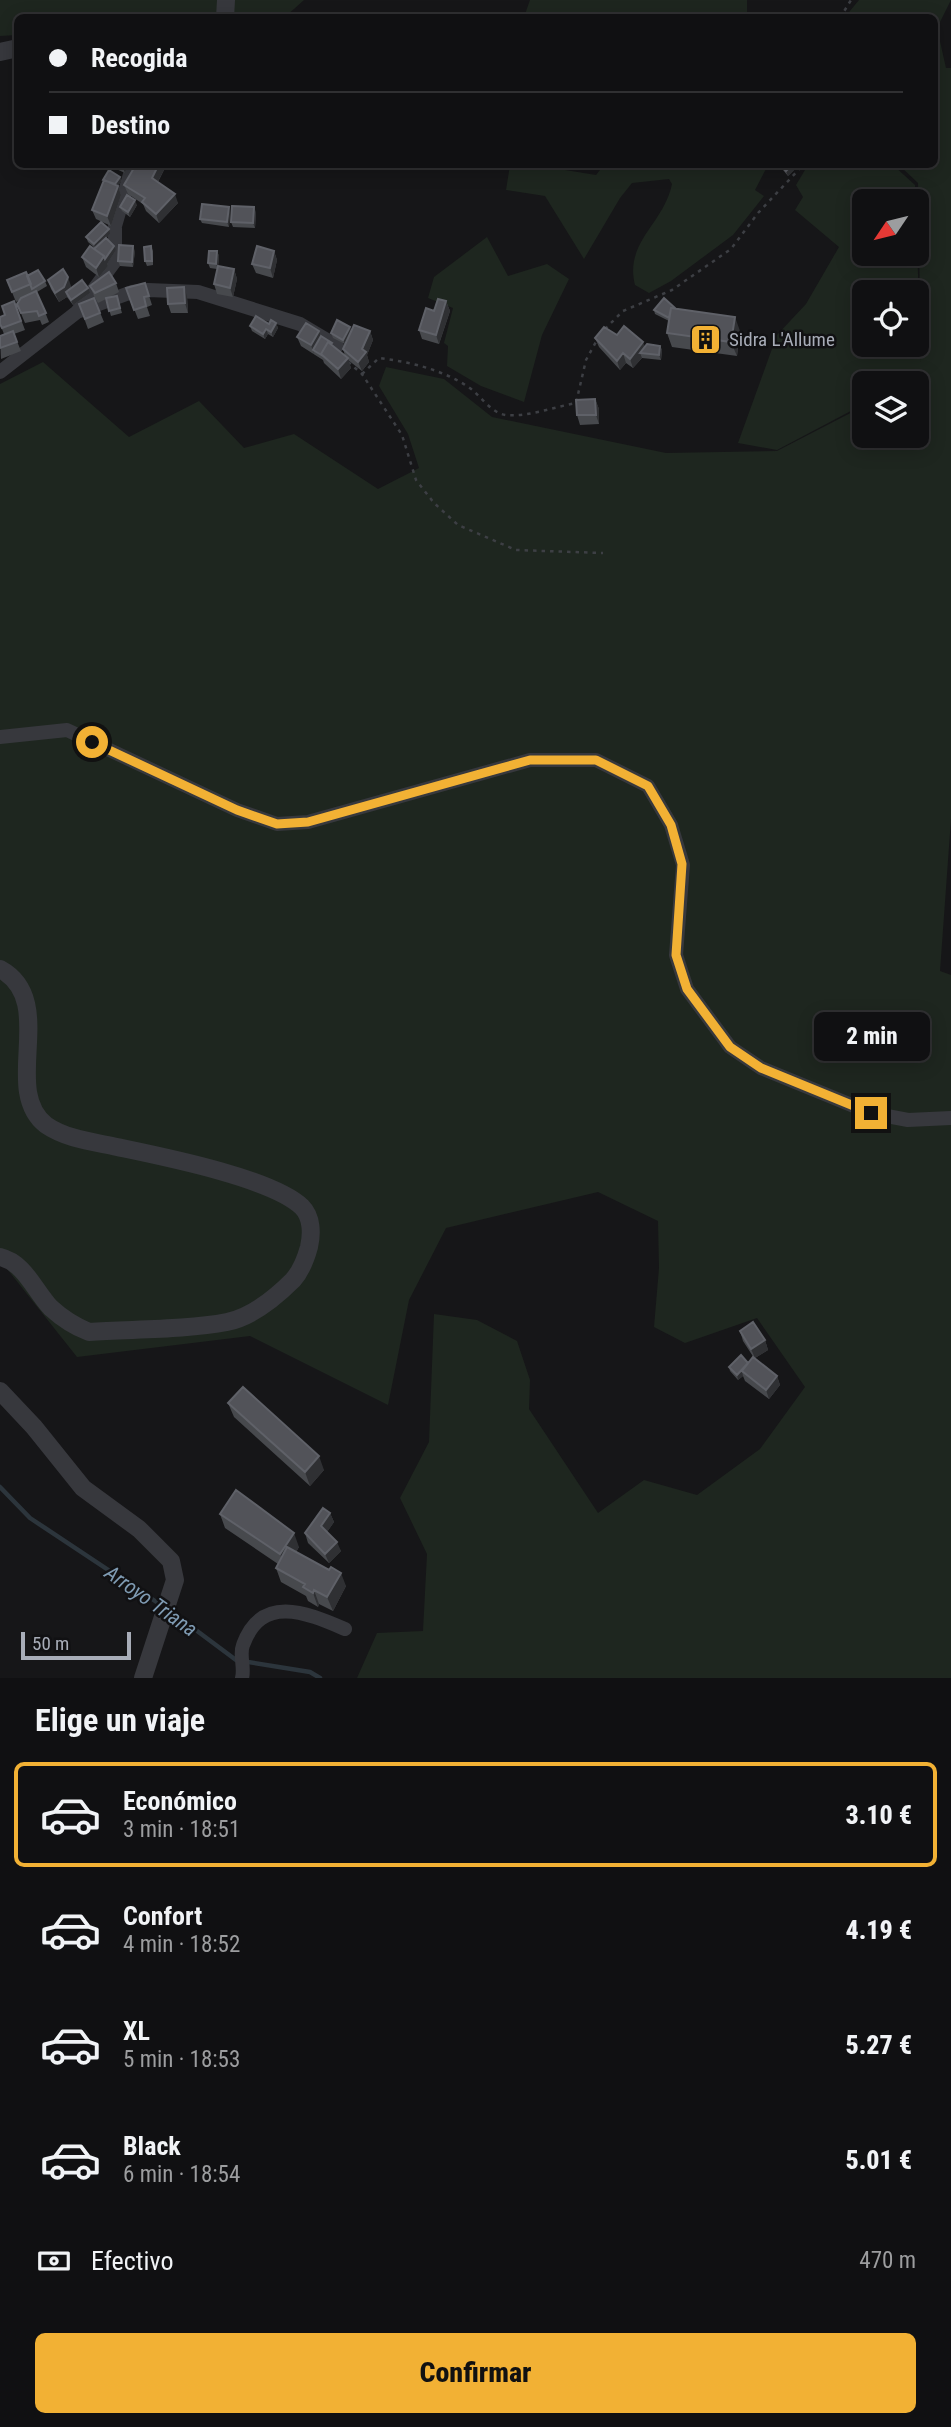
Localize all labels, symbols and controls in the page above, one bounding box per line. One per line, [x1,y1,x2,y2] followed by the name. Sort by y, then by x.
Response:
[91,43,188,73] text: Recogida
[91,110,170,140] text: Destino
[852,189,929,266] north arrow
[852,189,929,448] map controls
[852,280,929,357] button: locate
[689,322,723,356] building icon: Sidra L'Allume
[729,328,835,351] place label: Sidra L'Allume
[852,371,929,448] button: layers
[76,726,108,758] route start
[813,1012,929,1060] callout: 2 min
[846,1023,898,1050] text: 2 min
[855,1097,887,1129] route end
[99,1560,202,1642] water label: Arroyo Triana
[21,1629,131,1661] scale bar
[32,1632,69,1655] text: 50 m
[35,1701,205,1739] text: Elige un viaje
[39,1783,102,1846] icon: car
[123,1786,237,1816] text: Económico
[845,1800,912,1830] text: 3.10 €
[123,1816,240,1843] text: 3 min · 18:51
[39,1898,102,1961] icon: car
[123,1901,202,1931] text: Confort
[845,1915,912,1945] text: 4.19 €
[123,1931,240,1958] text: 4 min · 18:52
[39,2013,102,2076] icon: car
[123,2016,150,2046] text: XL
[845,2030,912,2060] text: 5.27 €
[123,2046,240,2073] text: 5 min · 18:53
[39,2128,102,2191] icon: car
[123,2131,181,2161] text: Black
[845,2145,912,2175] text: 5.01 €
[123,2161,240,2188] text: 6 min · 18:54
[35,2242,73,2280] icon: cash
[91,2246,173,2276] text: Efectivo
[859,2247,916,2274] text: 470 m
[35,2333,916,2413] button: Confirmar

